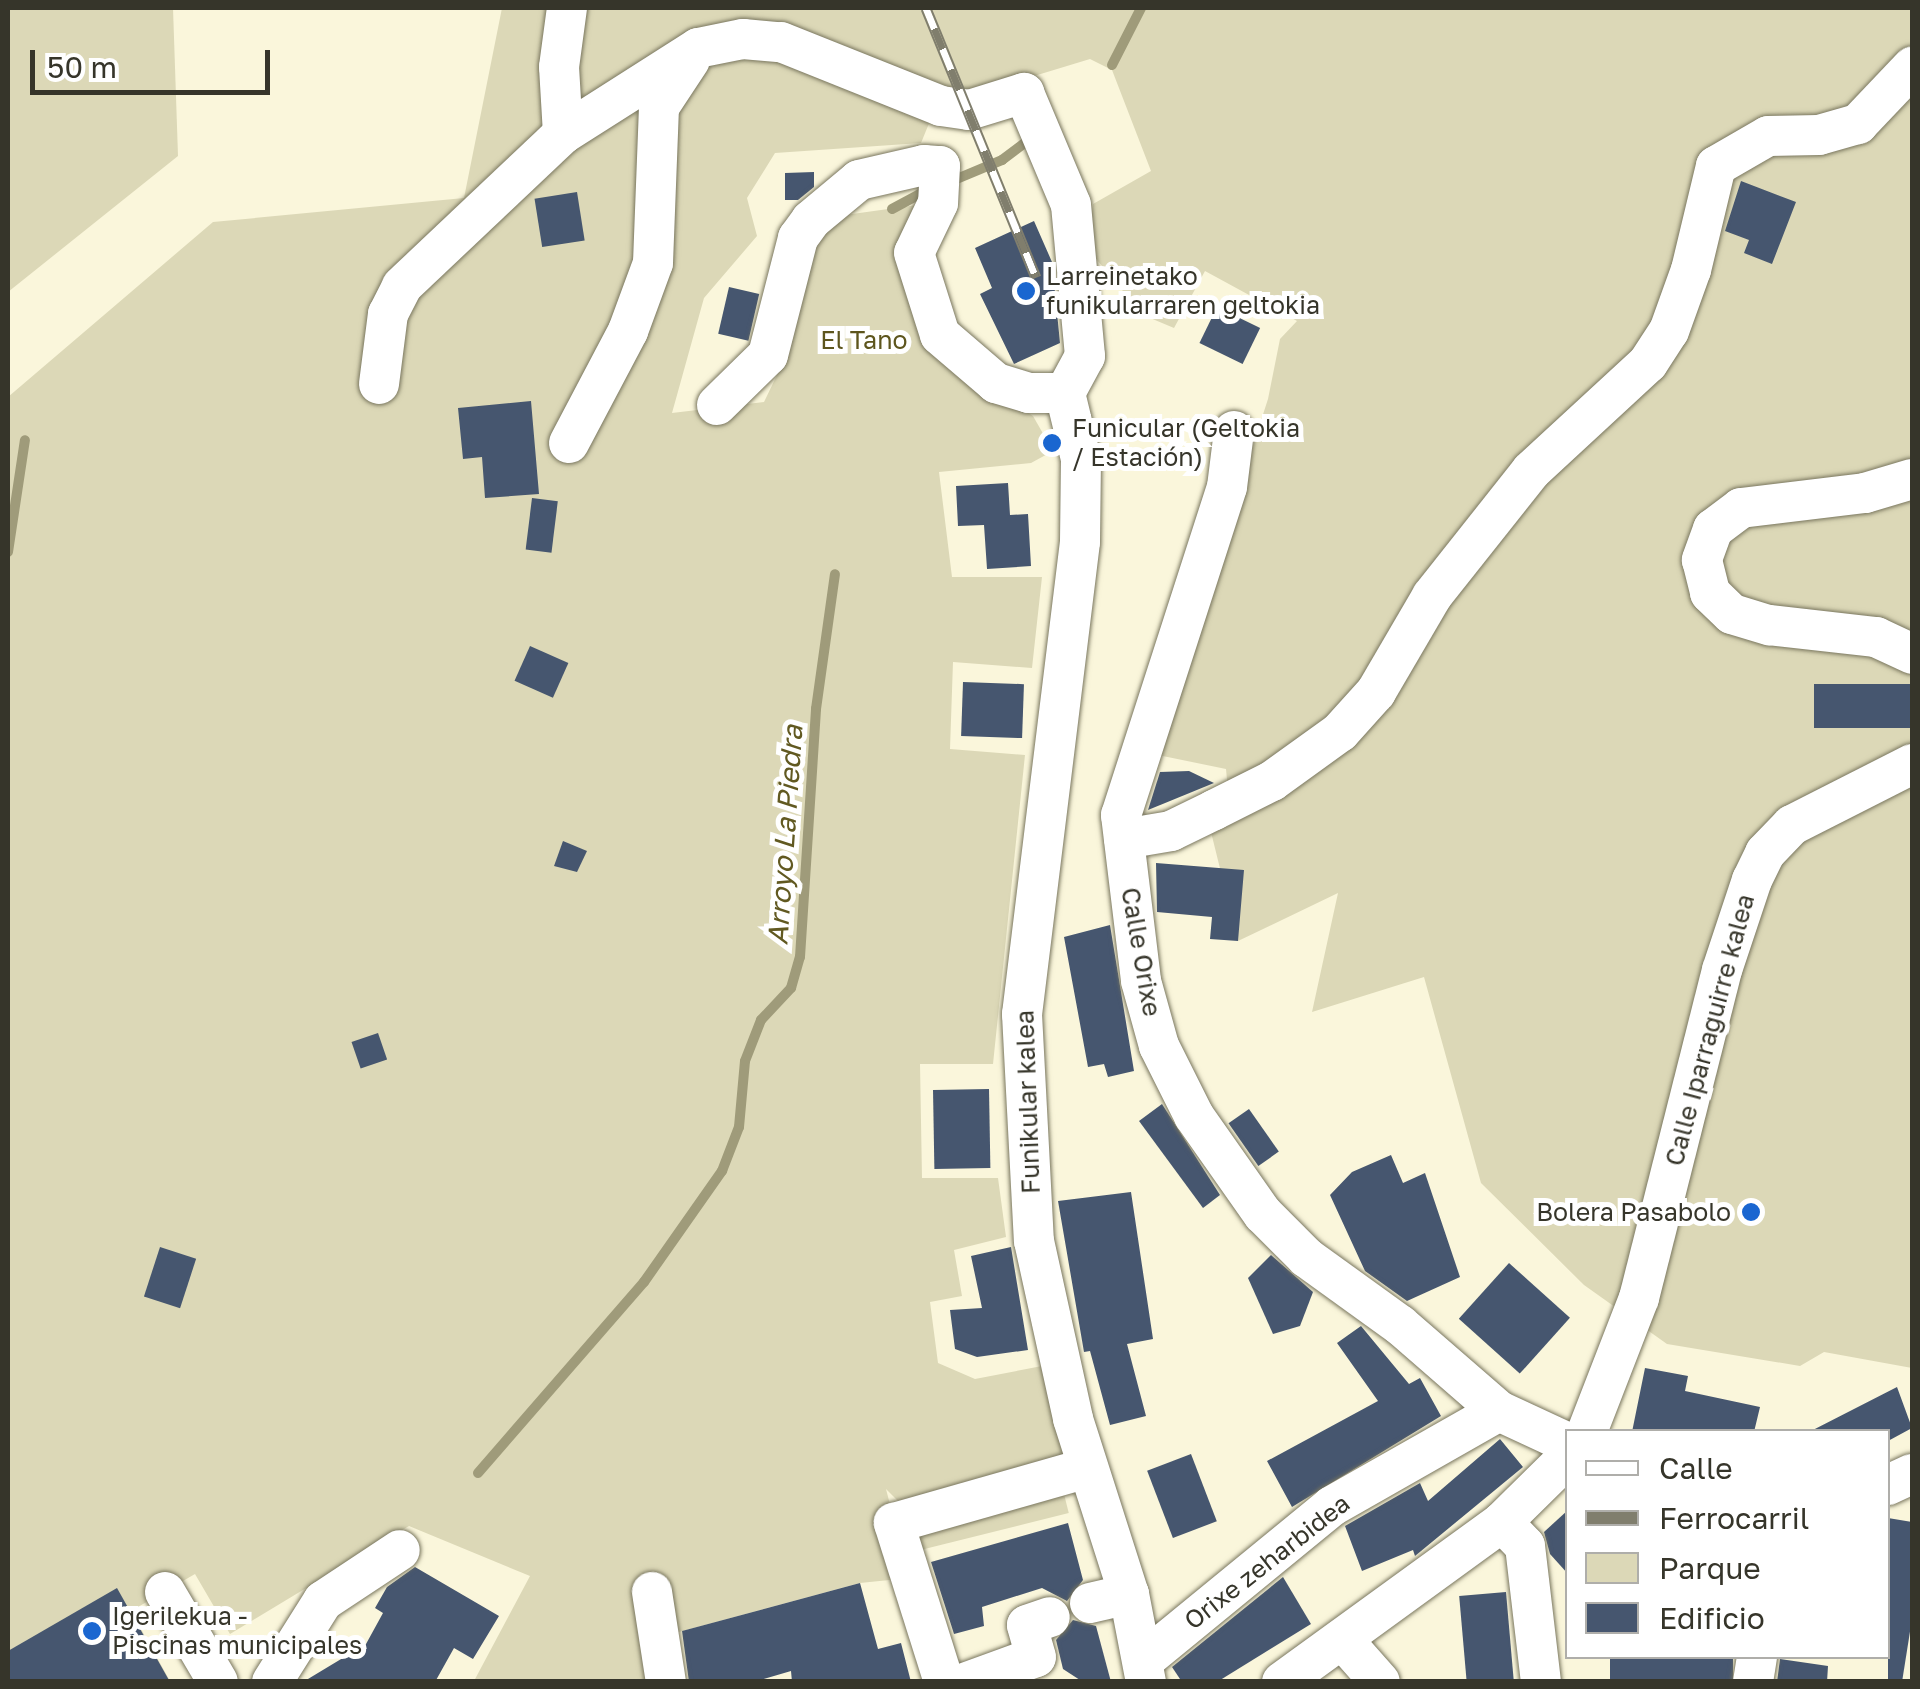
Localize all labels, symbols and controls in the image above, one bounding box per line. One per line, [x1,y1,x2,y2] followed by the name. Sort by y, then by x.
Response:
[35,30,275,92] scale bar
[47,49,117,85] text: 50 m
[1046,262,1320,321] place label: Larreinetako funikularraren geltokia
[1015,280,1037,302] marker: Larreinetako funikularraren geltokia
[820,325,908,355] park label: El Tano
[1072,414,1300,473] place label: Funicular (Geltokia / Estación)
[1041,432,1063,454] marker: Funicular (Geltokia / Estación)
[761,724,809,946] water label: Arroyo La Piedra
[1115,885,1167,1019] street label: Calle Orixe
[1659,891,1761,1169] street label: Calle Iparraguirre kalea
[1010,1010,1046,1194] street label: Funikular kalea
[1536,1197,1731,1227] place label: Bolera Pasabolo
[1740,1201,1762,1223] marker: Bolera Pasabolo
[1565,1429,1890,1659] legend
[1659,1450,1733,1486] text: Calle
[1178,1488,1356,1636] street label: Orixe zeharbidea
[1659,1500,1809,1536] text: Ferrocarril
[1659,1550,1761,1586] text: Parque
[1659,1600,1765,1636] text: Edificio
[112,1602,362,1661] place label: Igerilekua - Piscinas municipales
[81,1620,103,1642] marker: Igerilekua - Piscinas municipales

